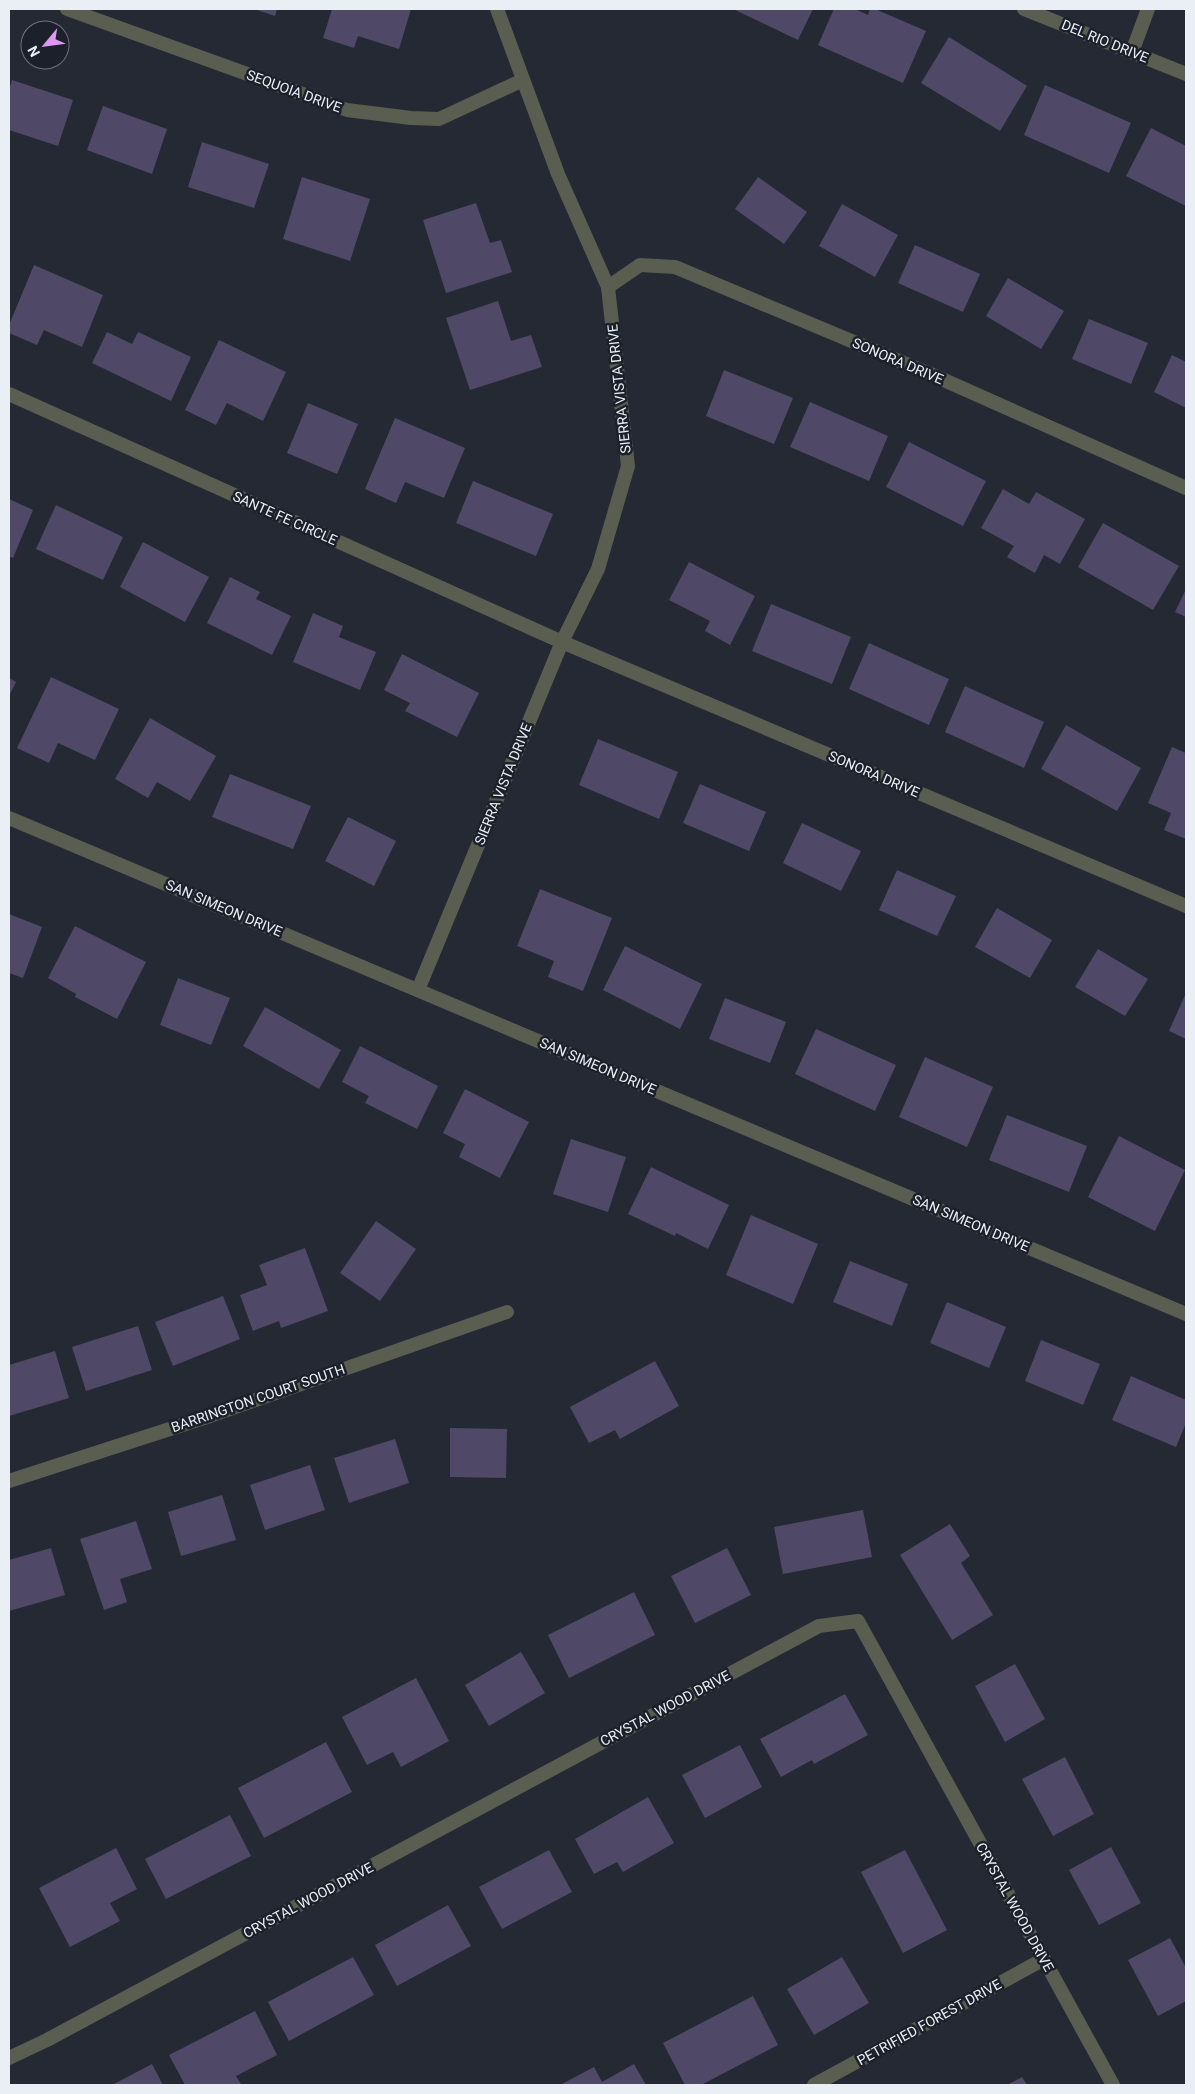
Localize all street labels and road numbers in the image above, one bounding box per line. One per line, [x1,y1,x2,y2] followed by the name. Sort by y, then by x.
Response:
[1059,16,1151,66] street label: DEL RIO DRIVE
[244,66,344,116] street label: SEQUOIA DRIVE
[604,324,634,454] street label: SIERRA VISTA DRIVE
[850,335,946,387] street label: SONORA DRIVE
[230,488,340,548] street label: SANTE FE CIRCLE
[471,721,535,847] street label: SIERRA VISTA DRIVE
[826,748,922,800] street label: SONORA DRIVE
[163,876,285,940] street label: SAN SIMEON DRIVE
[537,1034,659,1098] street label: SAN SIMEON DRIVE
[910,1191,1032,1255] street label: SAN SIMEON DRIVE
[169,1361,347,1435] street label: BARRINGTON COURT SOUTH
[597,1667,733,1749] street label: CRYSTAL WOOD DRIVE
[973,1840,1057,1974] street label: CRYSTAL WOOD DRIVE
[240,1859,376,1941] street label: CRYSTAL WOOD DRIVE
[854,1976,1004,2068] street label: PETRIFIED FOREST DRIVE

